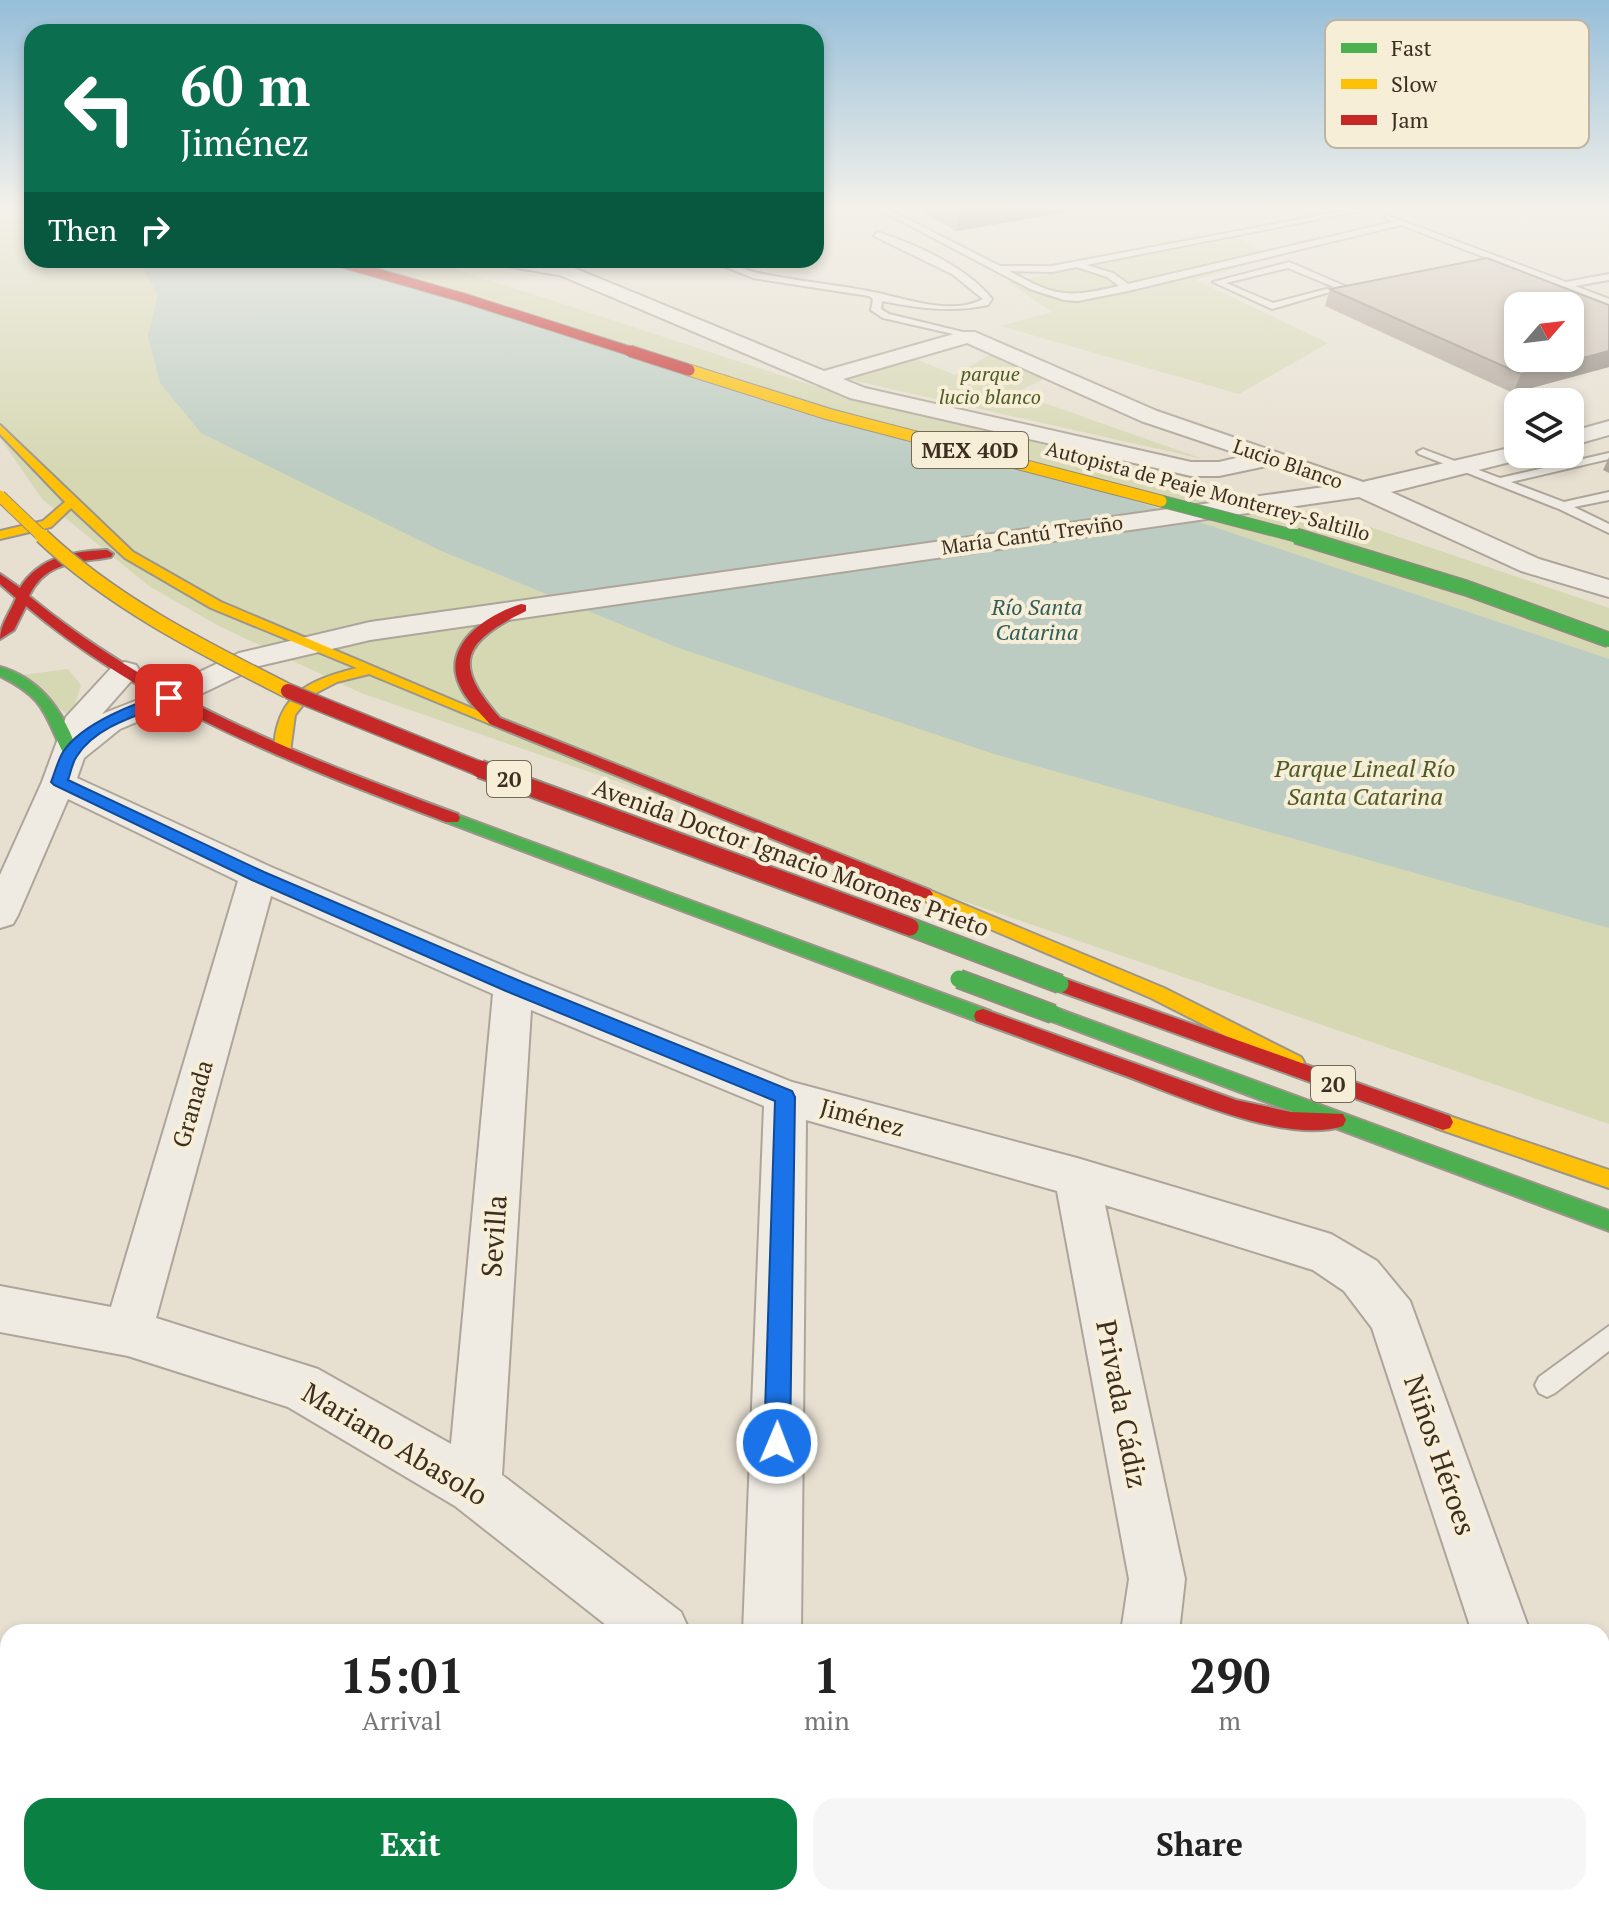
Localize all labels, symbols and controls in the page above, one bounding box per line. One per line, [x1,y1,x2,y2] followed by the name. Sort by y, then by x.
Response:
[1325,20,1589,148] legend
[1391,33,1432,62] text: Fast
[180,48,310,122] text: 60 m
[48,56,152,160] icon: left
[1391,69,1438,98] text: Slow
[1391,105,1429,134] text: Jam
[180,119,309,166] text: Jiménez
[133,208,177,252] icon: right
[48,210,117,250] text: Then
[1504,292,1584,372] north arrow
[1504,292,1584,468] map controls
[939,360,1041,410] park label: parque lucio blanco
[1504,388,1584,468] button: layers
[912,432,1028,468] road number: MEX 40D
[1230,432,1346,495] street label: Lucio Blanco
[1043,434,1373,547] street label: Autopista de Peaje Monterrey-Saltillo
[939,508,1124,561] street label: María Cantú Treviño
[990,592,1083,646] water label: Río Santa Catarina
[135,664,203,732] pin
[147,676,191,720] icon: arrive
[1274,752,1455,812] park label: Parque Lineal Río Santa Catarina
[487,761,531,797] road number: 20
[589,770,994,944] street label: Avenida Doctor Ignacio Morones Prieto
[164,1056,220,1151] street label: Granada
[1311,1066,1355,1102] road number: 20
[817,1090,908,1144] street label: Jiménez
[472,1194,515,1278] street label: Sevilla
[1088,1317,1157,1491] street label: Privada Cádiz
[1396,1370,1485,1540] street label: Niños Héroes
[296,1374,495,1514] street label: Mariano Abasolo
[735,1401,819,1485] position arrow
[339,1643,464,1707] text: 15:01
[813,1643,840,1707] text: 1
[1189,1643,1271,1707] text: 290
[362,1703,442,1737] text: Arrival
[804,1703,850,1737] text: min
[1219,1703,1241,1737] text: m
[24,1798,797,1890] button: Exit
[813,1798,1586,1890] button: Share

